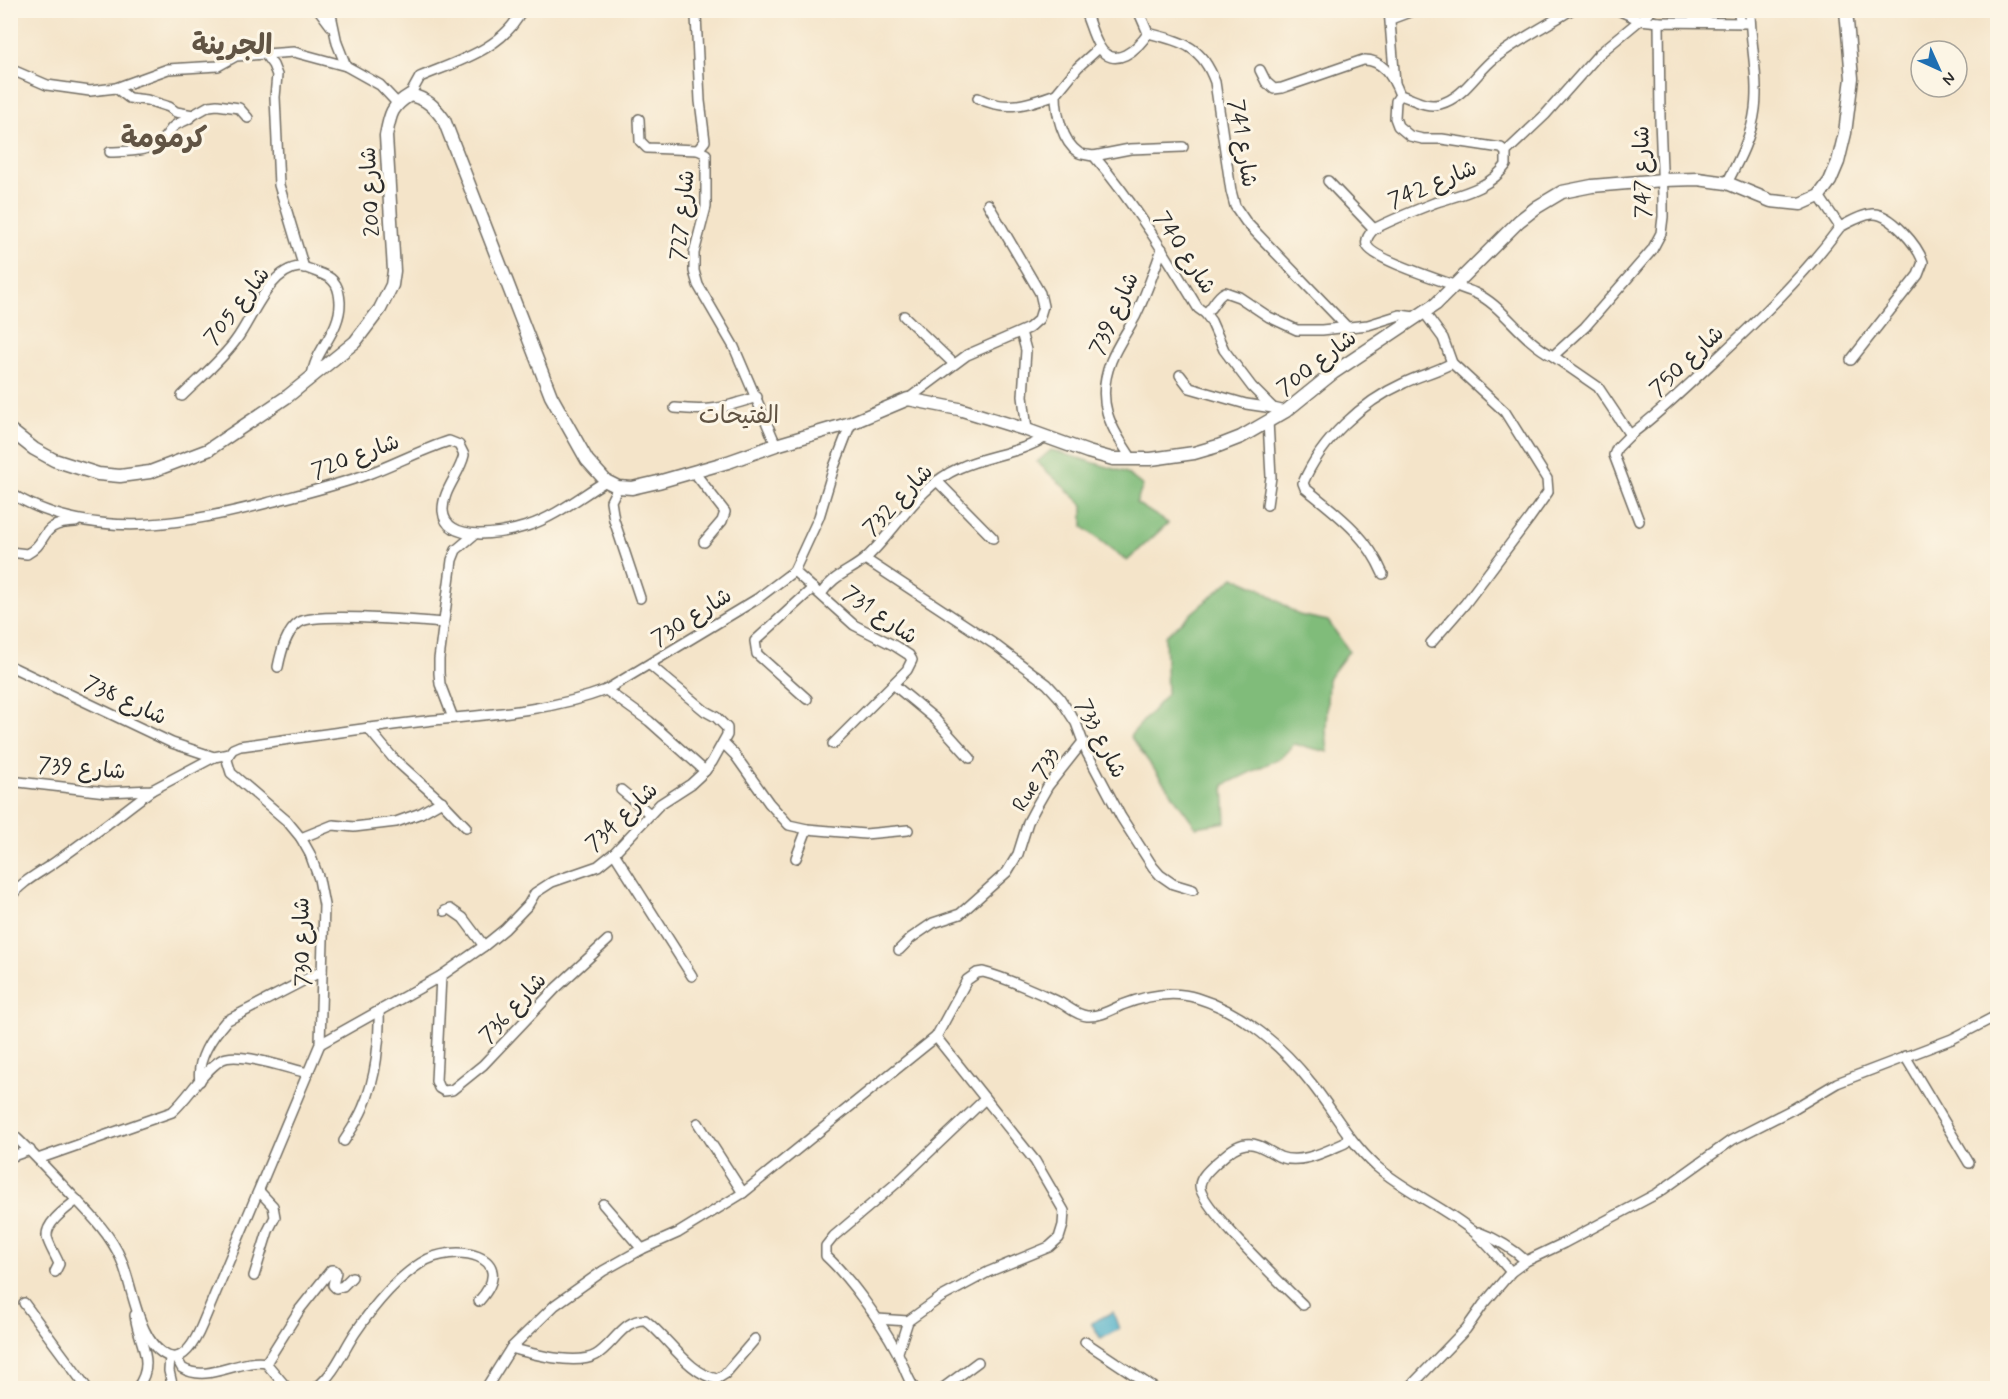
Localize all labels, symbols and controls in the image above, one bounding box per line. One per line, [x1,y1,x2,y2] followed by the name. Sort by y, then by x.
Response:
[192,28,272,65] district label: الجرينة
[1909,39,1969,99] north arrow
[1937,67,1960,90] text: N
[1221,97,1263,189] street label: شارع 741
[121,121,208,158] district label: كرمومة
[1628,125,1658,218] street label: شارع 747
[355,146,387,238] street label: شارع 200
[1384,154,1481,215] street label: شارع 742
[664,169,702,262] street label: شارع 727
[1147,206,1222,300] street label: شارع 740
[198,261,277,351] street label: شارع 705
[1084,268,1146,360] street label: شارع 739
[1644,320,1731,403] street label: شارع 750
[1272,325,1363,403] street label: شارع 700
[699,401,779,432] district label: الفتيحات
[308,428,404,486] street label: شارع 720
[857,459,940,542] street label: شارع 732
[837,580,923,651] street label: شارع 731
[647,582,737,653] street label: شارع 730
[79,670,171,732] street label: شارع 738
[1068,695,1132,783] street label: شارع 733
[1006,743,1067,817] street label: Rue 733
[37,751,127,787] street label: شارع 739
[580,777,665,858] street label: شارع 734
[288,897,318,987] street label: شارع 730
[474,967,553,1050] street label: شارع 736

